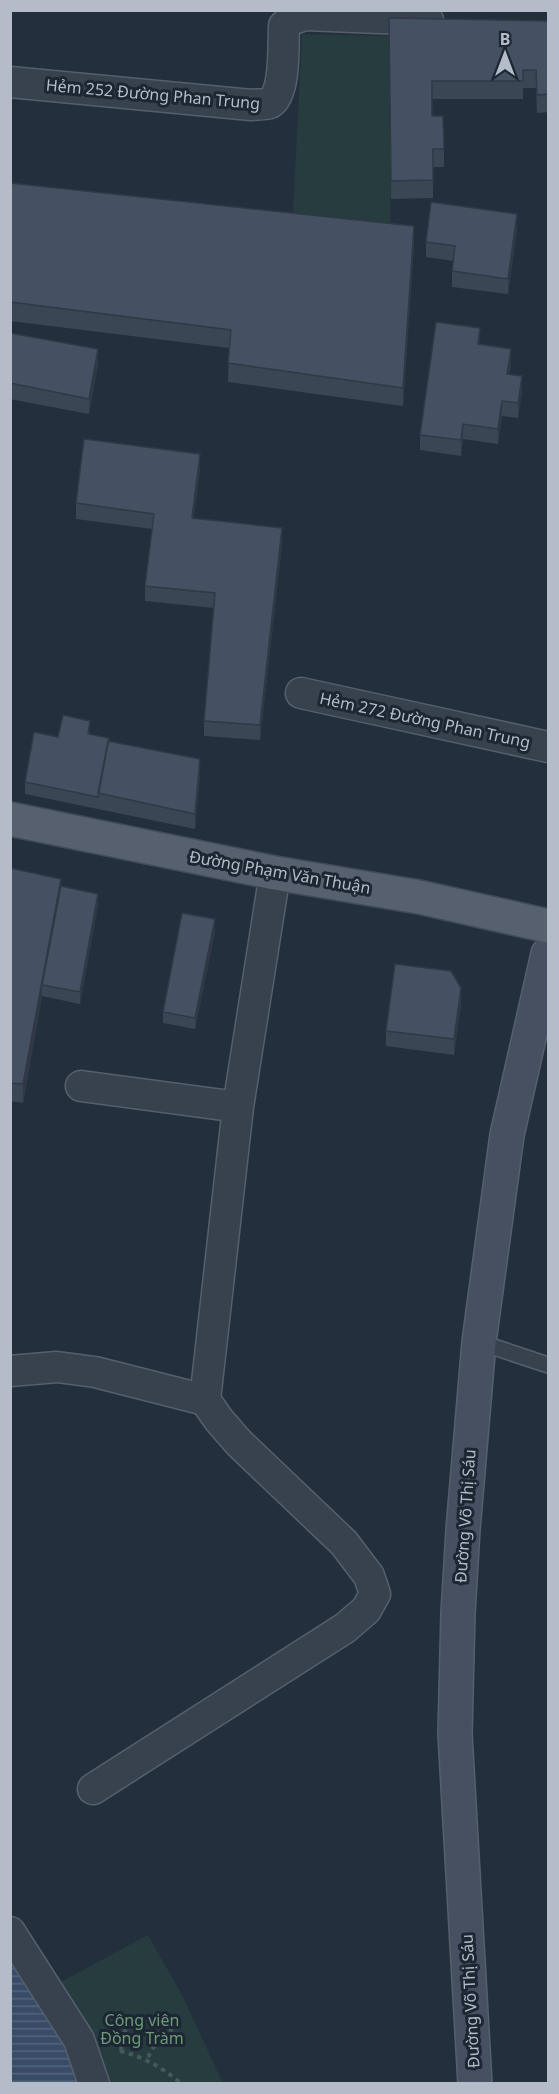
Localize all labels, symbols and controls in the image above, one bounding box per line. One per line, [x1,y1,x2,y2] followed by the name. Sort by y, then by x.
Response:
[475,24,535,84] north arrow
[500,28,510,50] text: B
[45,74,261,114] street label: Hẻm 252 Đường Phan Trung
[318,687,532,753] street label: Hẻm 272 Đường Phan Trung
[188,845,372,899] street label: Đường Phạm Văn Thuận
[449,1448,481,1584] street label: Đường Võ Thị Sáu
[456,1933,484,2069] street label: Đường Võ Thị Sáu
[100,2009,184,2049] park label: Công viên Đồng Tràm

